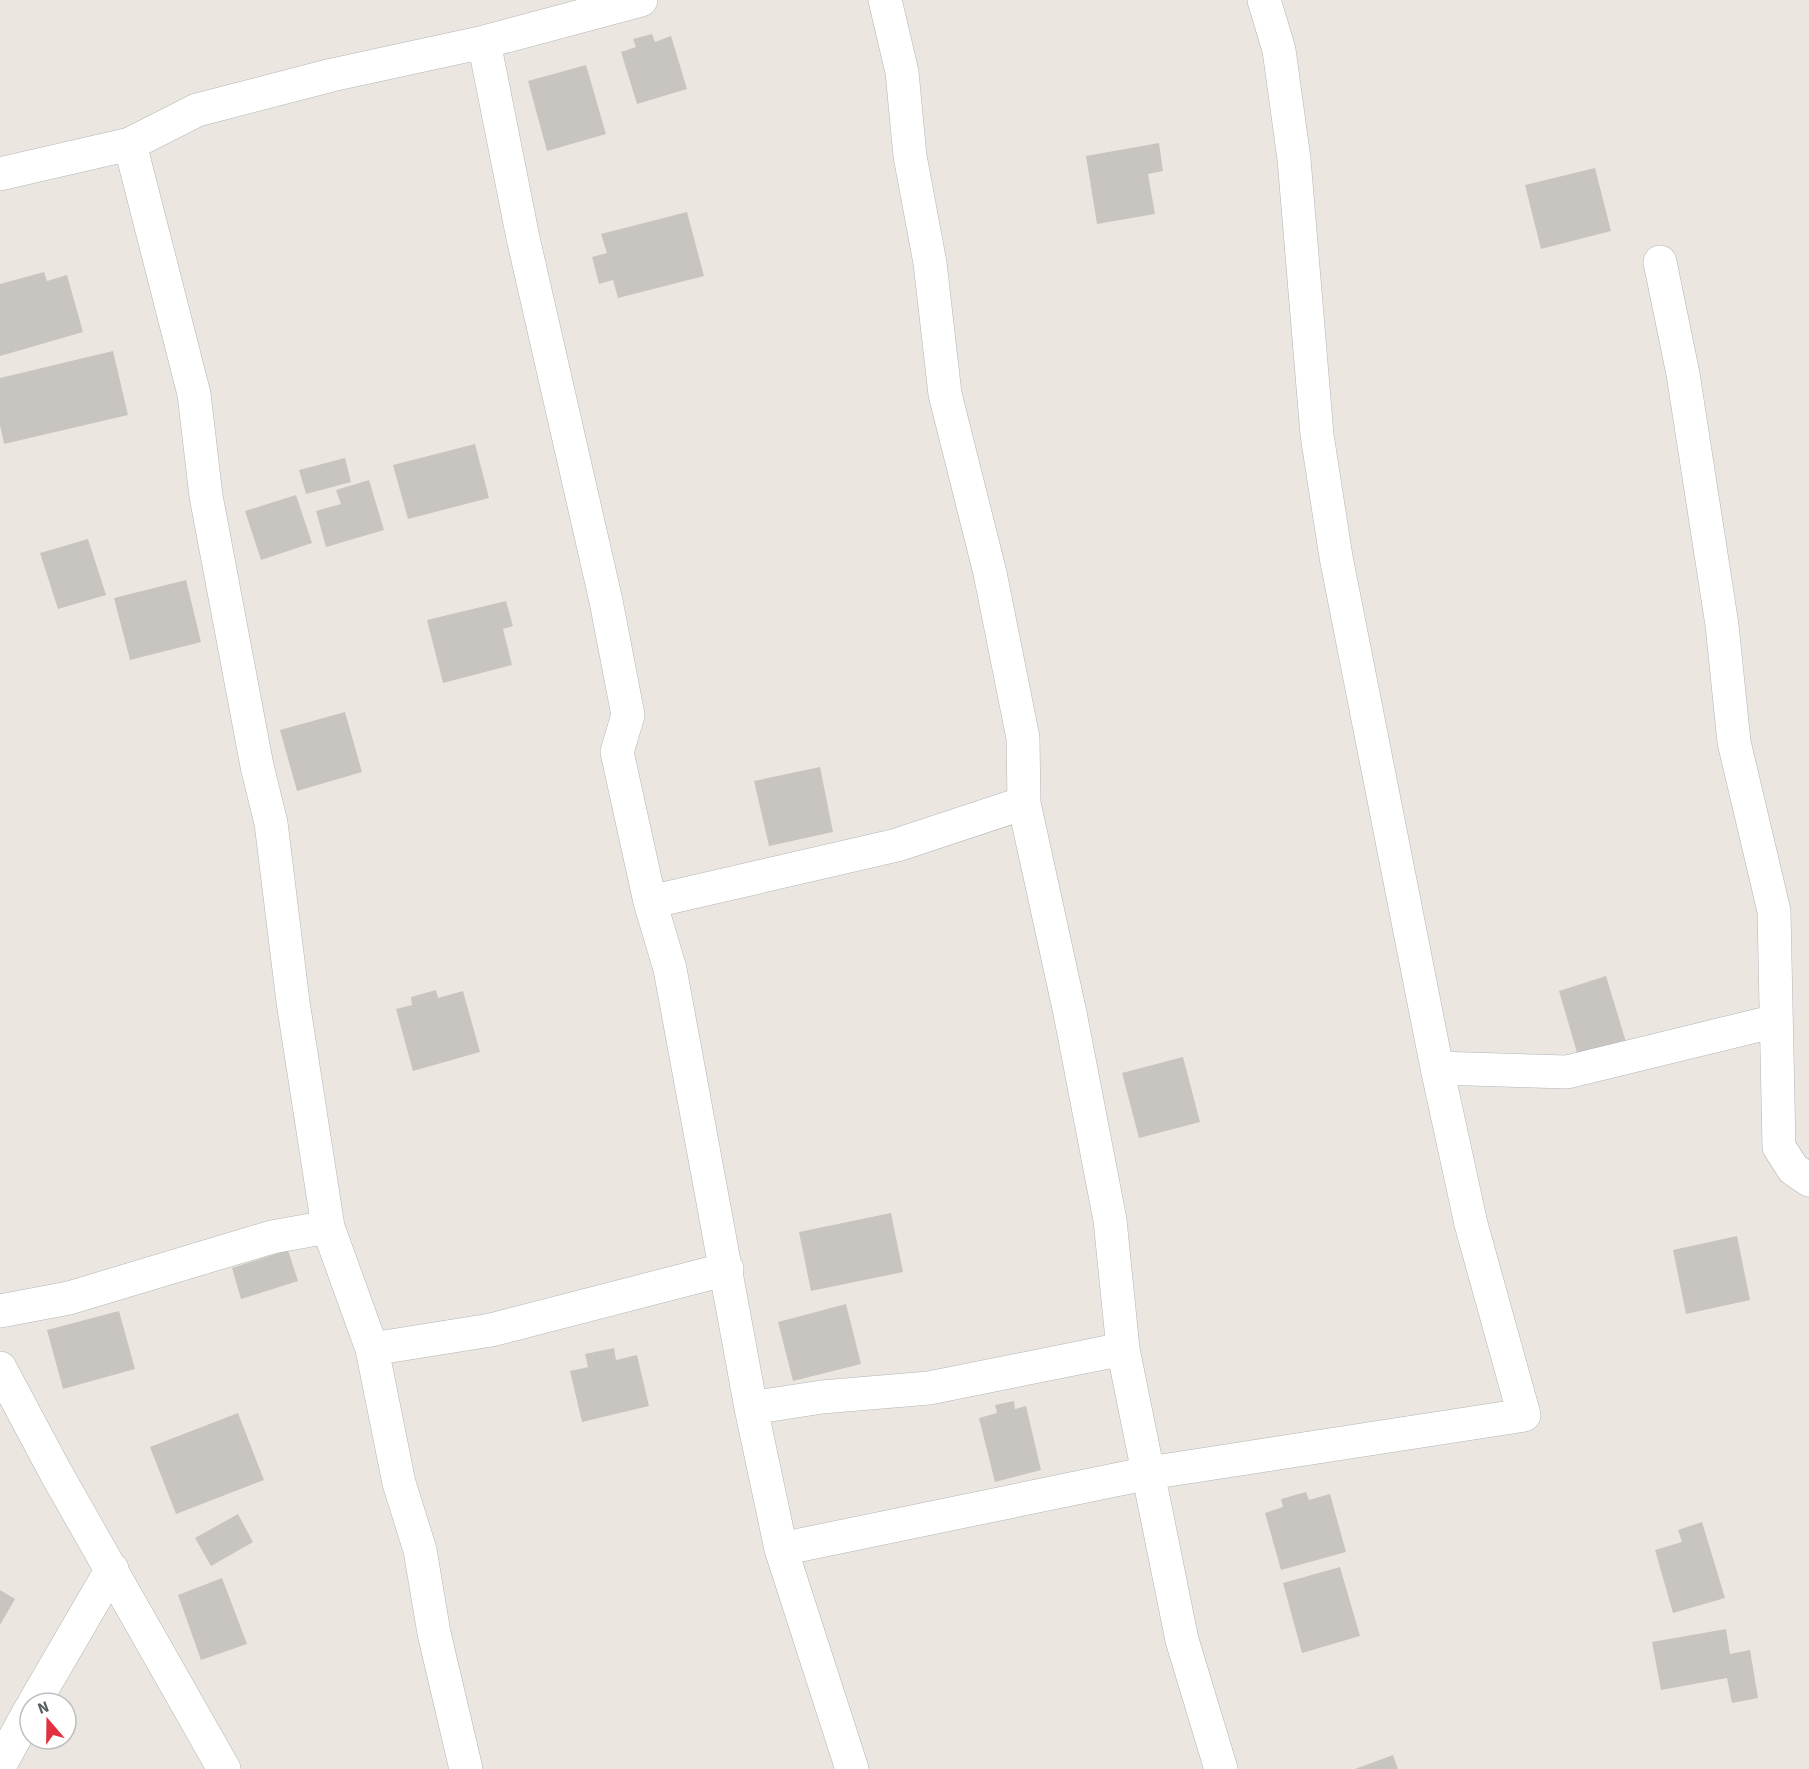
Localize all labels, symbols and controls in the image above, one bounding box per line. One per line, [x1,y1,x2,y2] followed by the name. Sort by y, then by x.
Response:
[18,1691,78,1751] north arrow
[34,1696,52,1720] text: N

